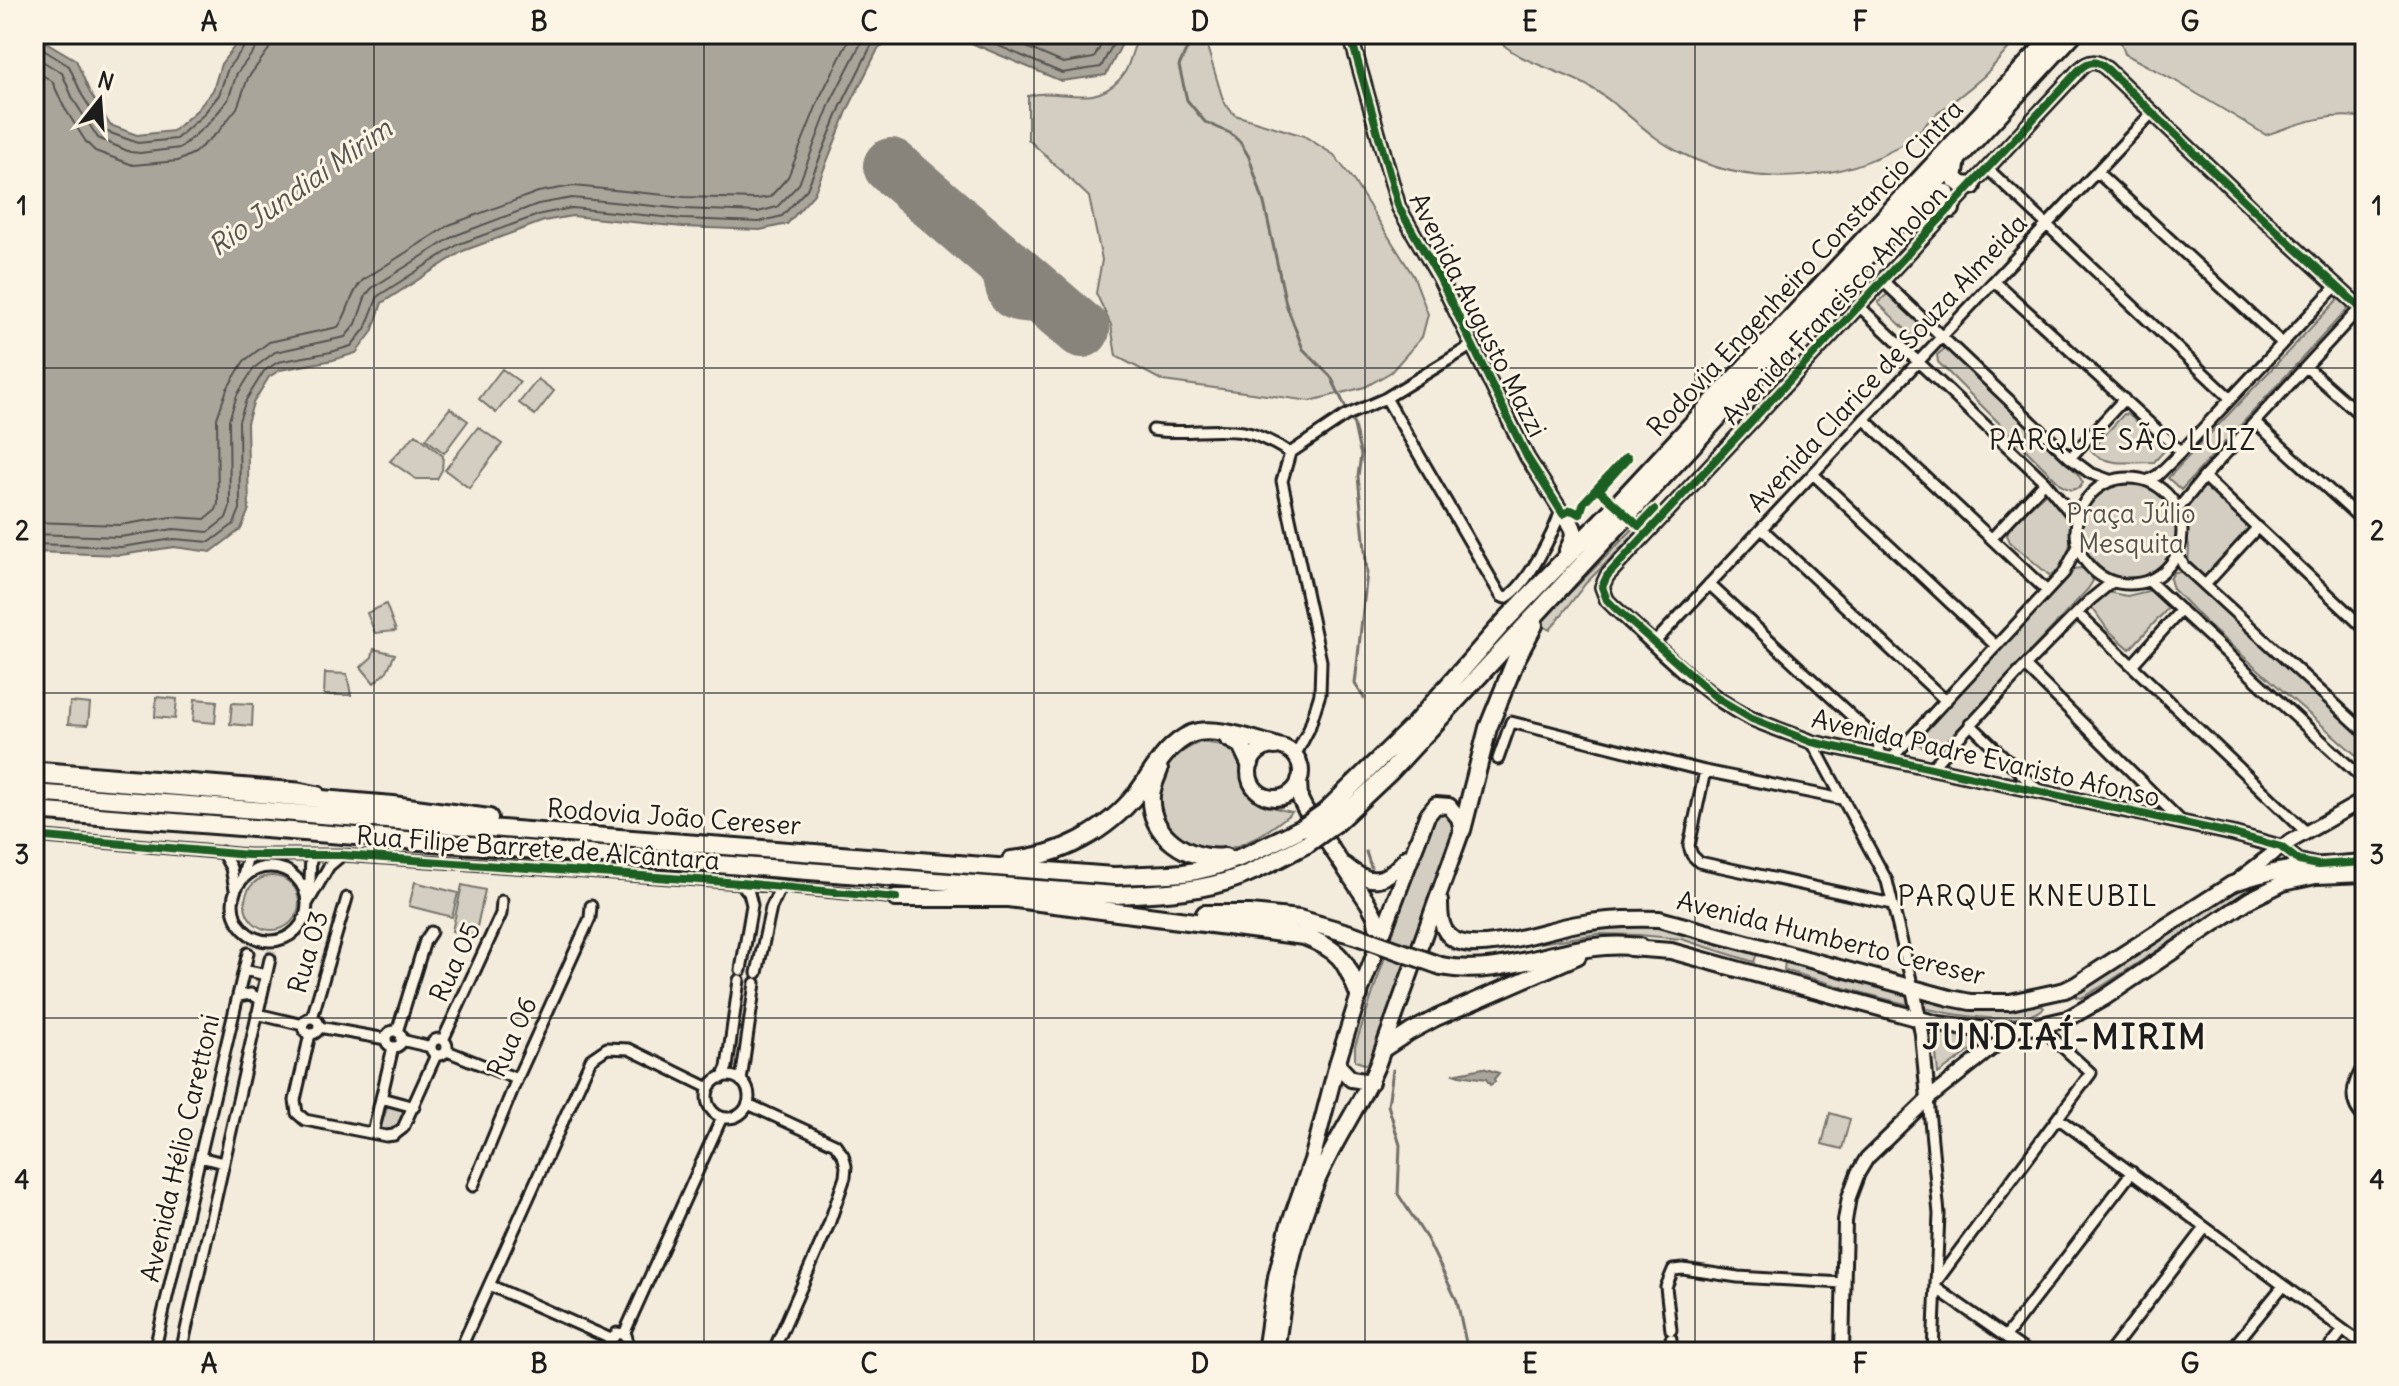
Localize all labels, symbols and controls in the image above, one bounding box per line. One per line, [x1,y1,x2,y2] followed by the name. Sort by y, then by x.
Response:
[201,5,218,38] text: A
[530,5,548,38] text: B
[860,5,878,38] text: C
[1191,5,1209,38] text: D
[1522,5,1538,38] text: E
[1853,5,1868,38] text: F
[2181,5,2200,38] text: G
[60,60,140,140] north arrow
[94,65,117,96] text: N
[1640,92,1970,443] street label: Rodovia Engenheiro Constancio Cintra
[201,109,400,264] water label: Rio Jundiaí Mirim
[1714,178,1953,431] street label: Avenida Francisco Anholon
[1403,187,1554,442] street label: Avenida Augusto Mazzi
[17,189,27,222] text: 1
[2372,189,2382,222] text: 1
[1740,207,2034,519] street label: Avenida Clarice de Souza Almeida
[1989,422,2257,458] district label: PARQUE SÃO LUIZ
[2066,497,2196,560] park label: Praça Júlio Mesquita
[15,514,29,547] text: 2
[2370,514,2384,547] text: 2
[1809,701,2163,814] street label: Avenida Padre Evaristo Afonso
[546,791,802,842] street label: Rodovia João Cereser
[355,818,721,877] street label: Rua Filipe Barrete de Alcântara
[15,838,29,871] text: 3
[2370,838,2384,871] text: 3
[1898,878,2158,914] district label: PARQUE KNEUBIL
[1674,883,1989,992] street label: Avenida Humberto Cereser
[280,907,335,997] street label: Rua 03
[422,916,487,1007] street label: Rua 05
[479,991,544,1082] street label: Rua 06
[133,1011,226,1285] street label: Avenida Hélio Carettoni
[1922,1014,2208,1058] district label: JUNDIAÍ-MIRIM
[14,1163,30,1196] text: 4
[2369,1163,2385,1196] text: 4
[201,1347,218,1380] text: A
[530,1347,548,1380] text: B
[860,1347,878,1380] text: C
[1191,1347,1209,1380] text: D
[1522,1347,1538,1380] text: E
[1853,1347,1868,1380] text: F
[2181,1347,2200,1380] text: G

